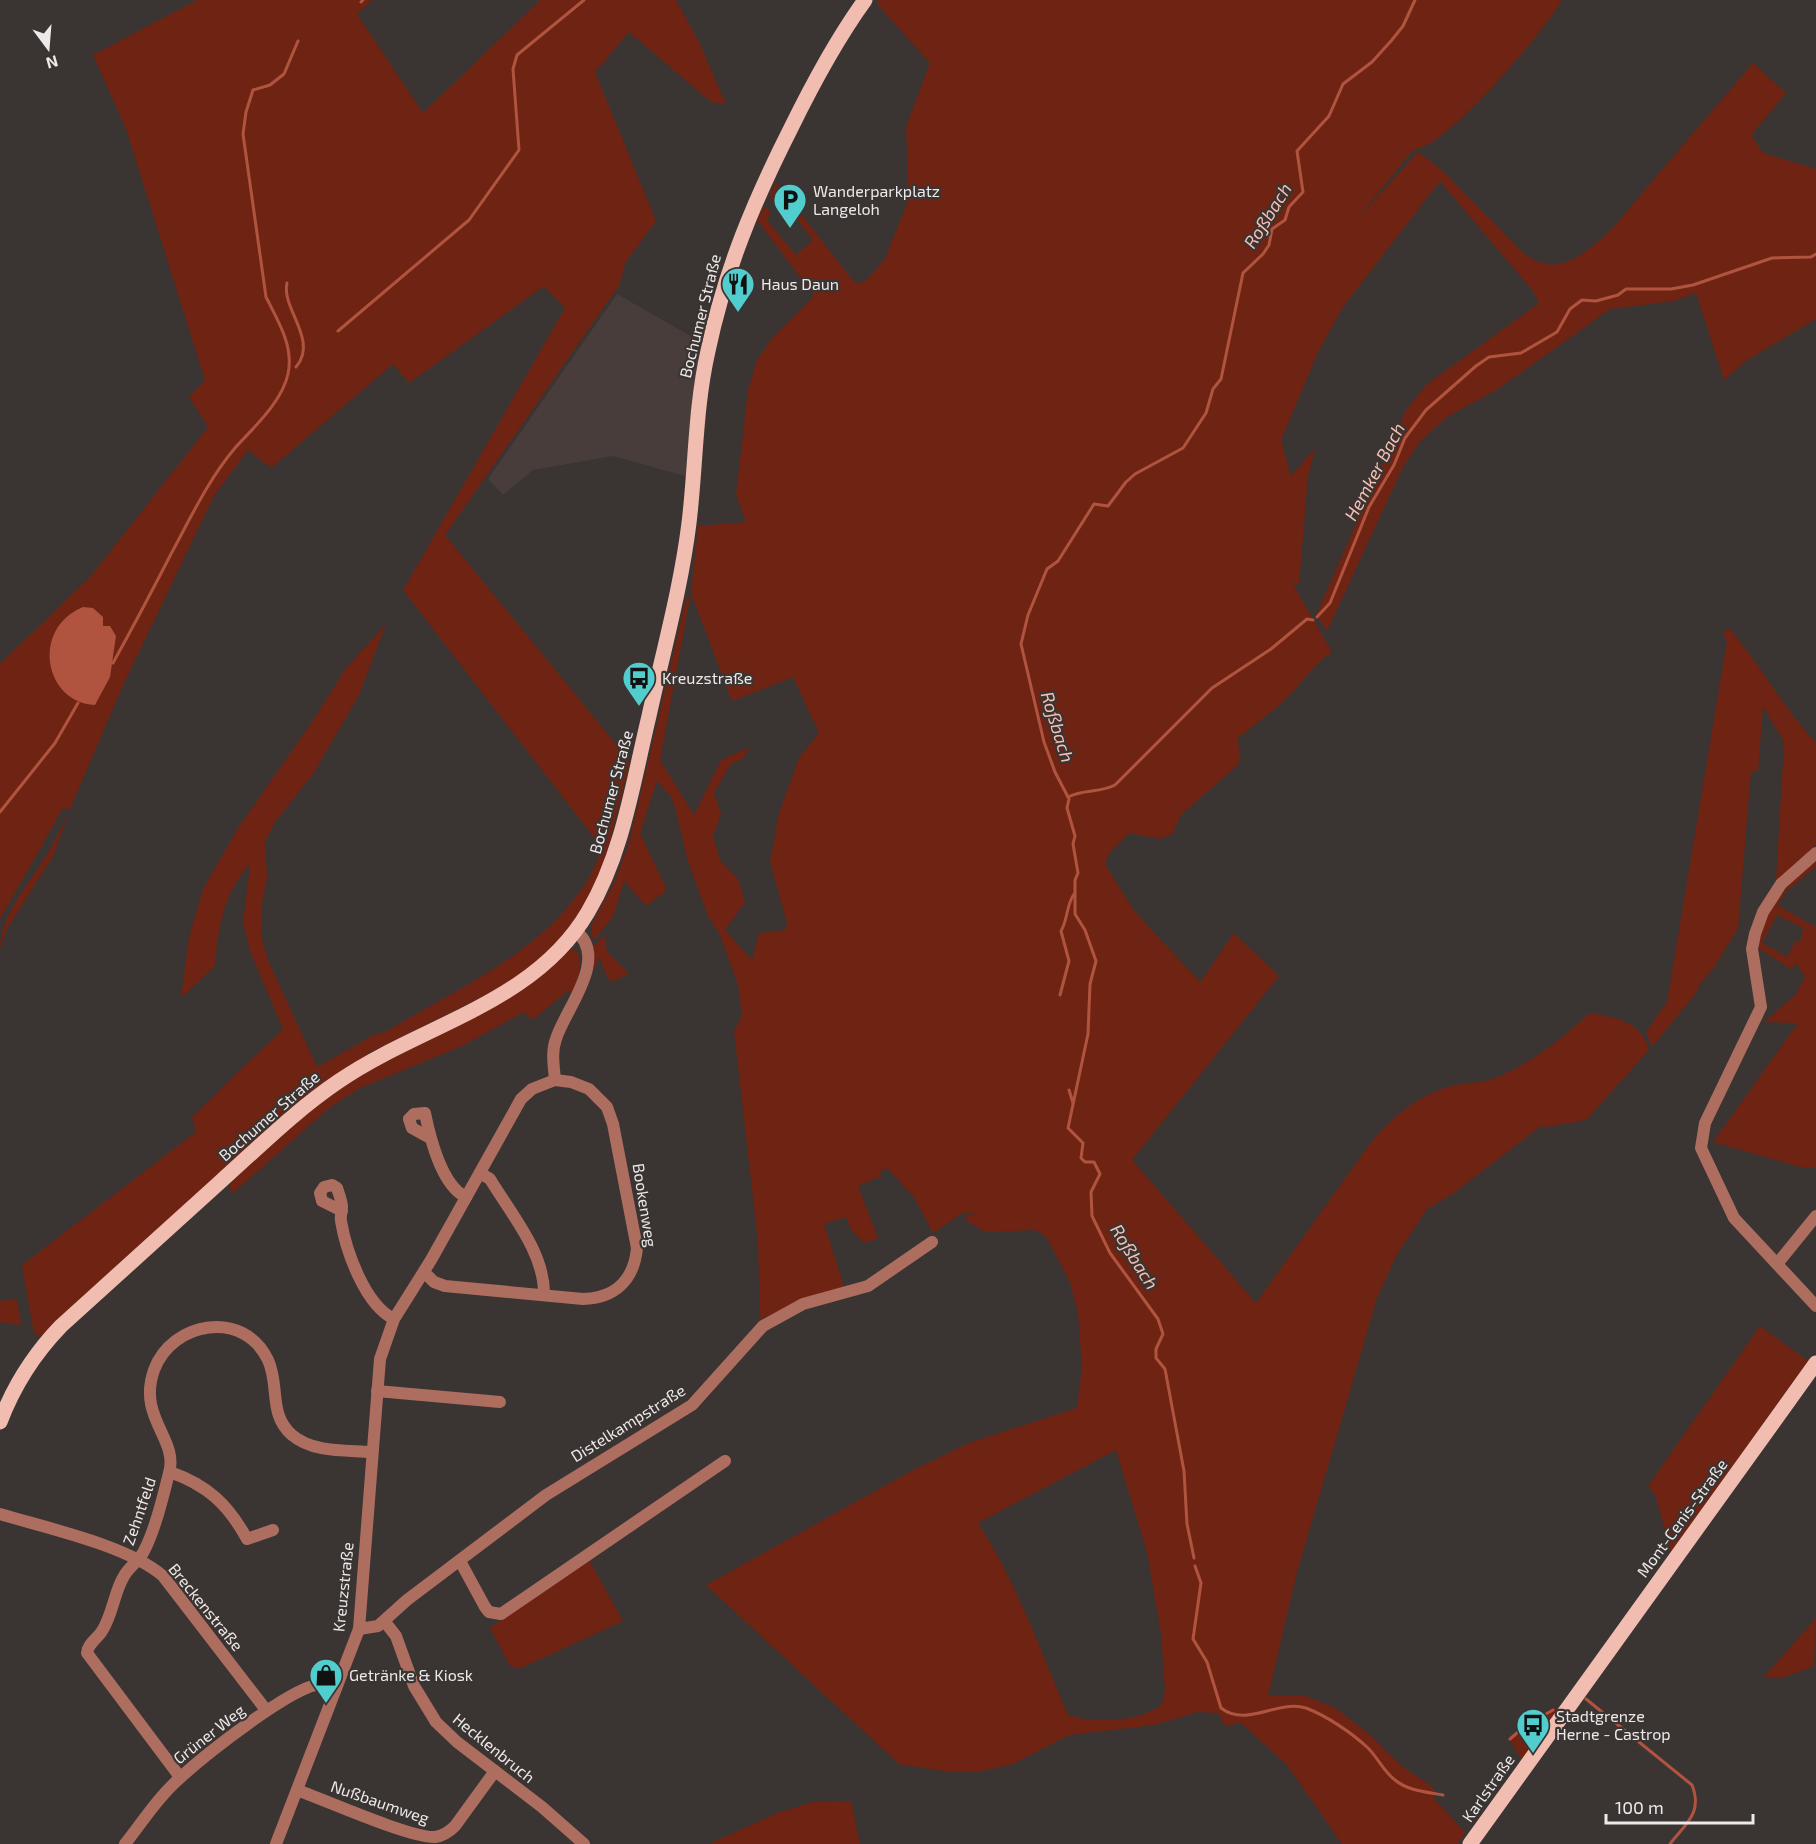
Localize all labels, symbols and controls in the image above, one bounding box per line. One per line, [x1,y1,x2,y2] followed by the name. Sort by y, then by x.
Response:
[18,18,78,78] north arrow
[44,52,60,74] text: N
[1239,179,1296,252] water label: Roßbach
[813,181,940,218] place label: Wanderparkplatz Langeloh
[772,182,808,229] parking icon: Wanderparkplatz Langeloh
[675,252,724,380] street label: Bochumer Straße
[720,266,756,313] restaurant icon: Haus Daun
[761,274,839,293] place label: Haus Daun
[1339,419,1409,524] water label: Hemker Bach
[621,660,657,707] bus stop icon: Kreuzstraße
[662,668,752,687] place label: Kreuzstraße
[1037,689,1079,765] water label: Roßbach
[585,728,636,856] street label: Bochumer Straße
[214,1067,323,1164] street label: Bochumer Straße
[629,1162,662,1248] street label: Bookenweg
[1106,1220,1163,1293] water label: Roßbach
[567,1380,688,1465] street label: Distelkampstraße
[1632,1455,1731,1580] street label: Mont-Cenis-Straße
[118,1474,159,1547] street label: Zehntfeld
[328,1541,357,1633] street label: Kreuzstraße
[165,1559,247,1654] street label: Breckenstraße
[308,1657,344,1704] shop icon: Getränke & Kiosk
[349,1665,473,1684] place label: Getränke & Kiosk
[169,1700,248,1767] street label: Grüner Weg
[1556,1706,1671,1743] place label: Stadtgrenze Herne - Castrop
[1515,1707,1551,1754] bus stop icon: Stadtgrenze Herne - Castrop
[450,1709,539,1786] street label: Hecklenbruch
[1457,1750,1518,1825] street label: Karlstraße
[328,1776,432,1827] street label: Nußbaumweg
[1606,1787,1753,1825] scale bar
[1615,1796,1664,1818] text: 100 m

